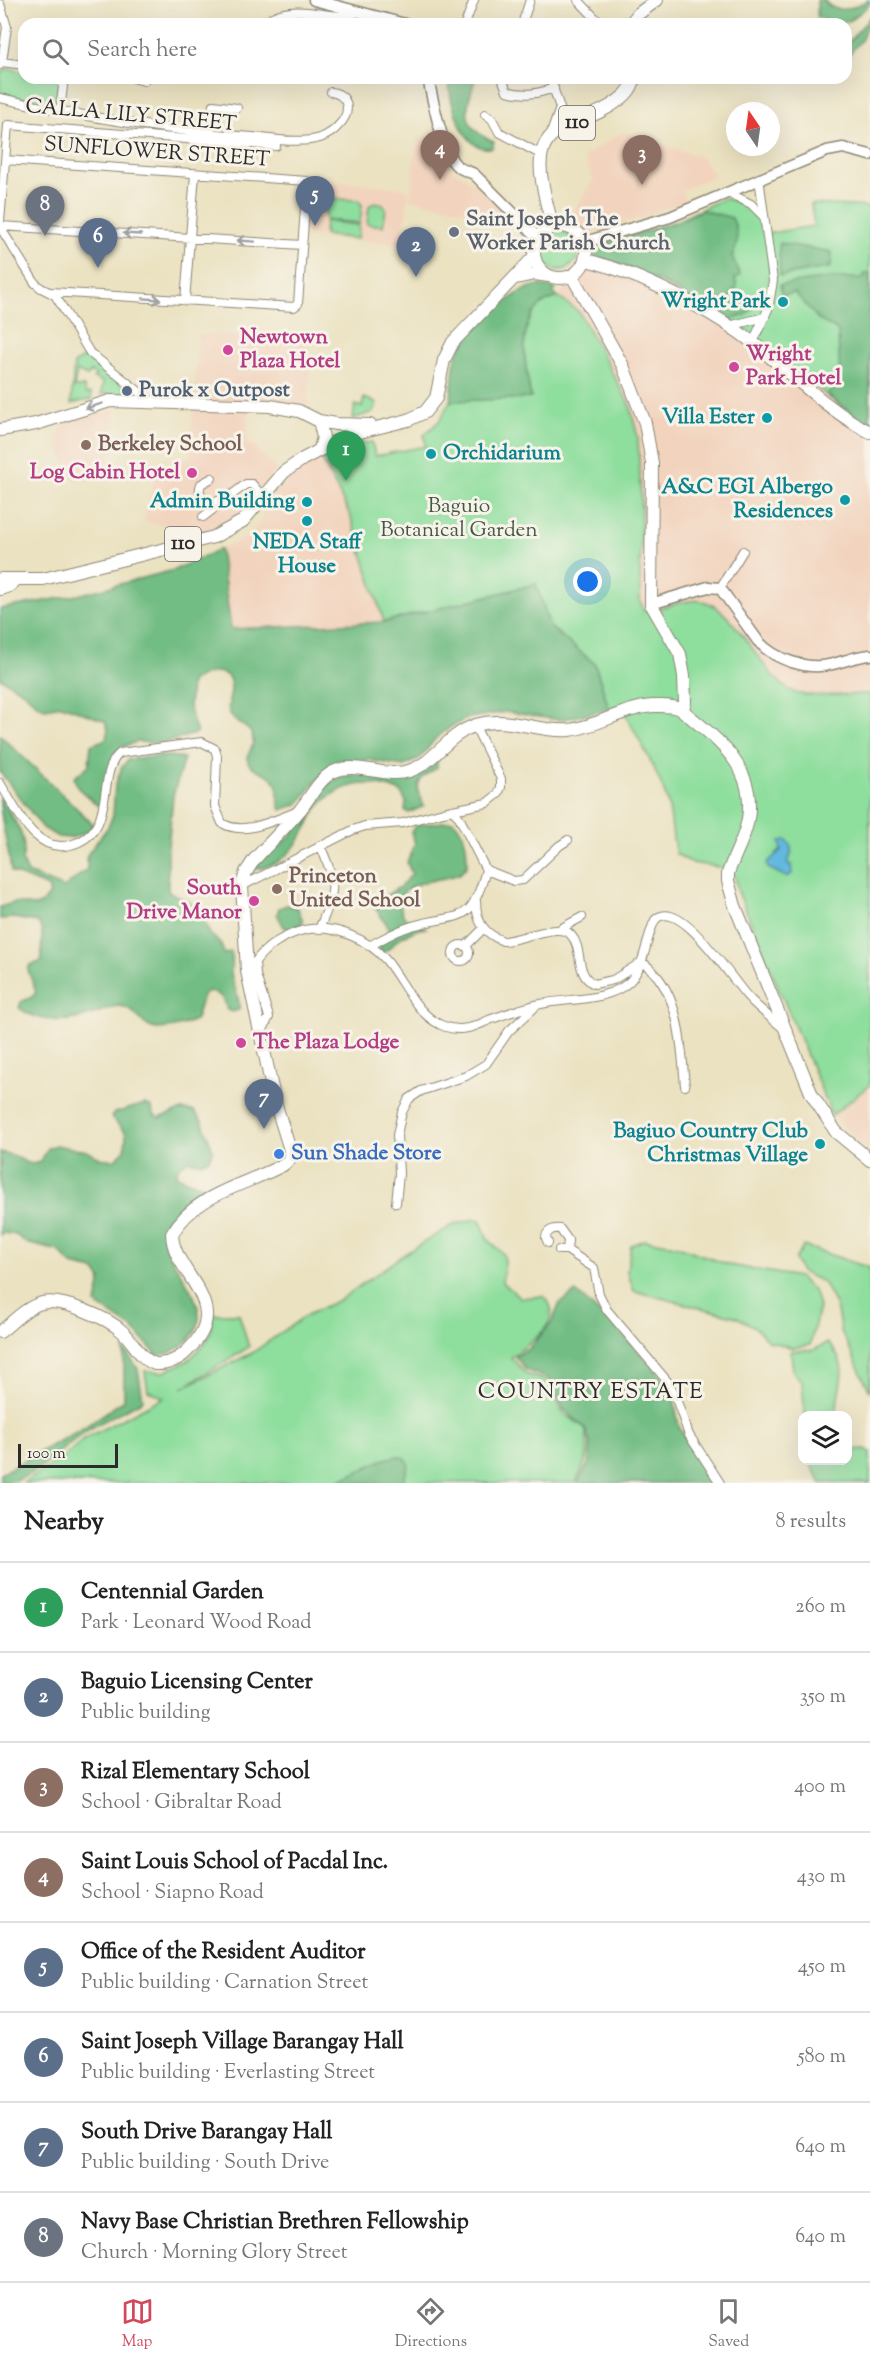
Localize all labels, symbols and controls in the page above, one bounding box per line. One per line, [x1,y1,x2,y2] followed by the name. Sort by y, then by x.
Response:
[18,18,852,84] search box
[39,35,72,68] icon: search
[87,35,197,67] text: Search here
[24,92,238,140] street label: CALLA LILY STREET
[726,102,780,156] north arrow
[559,106,595,140] road number: 110
[43,130,271,176] street label: SUNFLOWER STREET
[420,130,460,180] pin: 4
[622,136,662,185] pin: 3
[296,176,334,226] pin: 5
[26,186,64,236] pin: 8
[466,205,671,259] place label: Saint Joseph The Worker Parish Church
[78,218,118,268] pin: 6
[447,225,461,239] marker: Saint Joseph The Worker Parish Church
[123,228,143,239] one-way arrow
[396,228,436,277] pin: 2
[237,236,257,247] one-way arrow
[661,287,772,317] place label: Wright Park
[141,293,161,304] one-way arrow
[776,295,790,309] marker: Wright Park
[240,323,340,377] place label: Newtown Plaza Hotel
[746,340,841,394] place label: Wright Park Hotel
[221,343,235,357] marker: Newtown Plaza Hotel
[727,360,741,374] marker: Wright Park Hotel
[139,376,290,406] place label: Purok x Outpost
[120,384,134,398] marker: Purok x Outpost
[85,401,104,412] one-way arrow
[662,403,755,433] place label: Villa Ester
[760,411,774,425] marker: Villa Ester
[98,430,242,460] place label: Berkeley School
[326,432,366,481] pin: 1
[79,438,93,452] marker: Berkeley School
[443,439,561,469] place label: Orchidarium
[424,447,438,461] marker: Orchidarium
[30,458,180,488] place label: Log Cabin Hotel
[185,466,199,480] marker: Log Cabin Hotel
[661,473,834,527] place label: A&C EGI Albergo Residences
[150,487,296,517] place label: Admin Building
[380,492,538,546] park label: Baguio Botanical Garden
[838,493,852,507] marker: A&C EGI Albergo Residences
[300,495,314,509] marker: Admin Building
[300,514,314,528] marker: NEDA Staff House
[165,527,201,561] road number: 110
[253,528,363,582] place label: NEDA Staff House
[573,567,602,596] your location
[289,862,421,916] place label: Princeton United School
[126,874,243,928] place label: South Drive Manor
[270,882,284,896] marker: Princeton United School
[247,894,261,908] marker: South Drive Manor
[253,1028,400,1058] place label: The Plaza Lodge
[234,1036,248,1050] marker: The Plaza Lodge
[244,1080,284,1129] pin: 7
[613,1117,809,1171] place label: Bagiuo Country Club Christmas Village
[813,1137,827,1151] marker: Bagiuo Country Club Christmas Village
[291,1139,442,1169] place label: Sun Shade Store
[272,1147,286,1161] marker: Sun Shade Store
[478,1377,704,1409] district label: COUNTRY ESTATE
[798,1411,852,1465] map controls
[798,1411,852,1465] button: layers
[18,1441,118,1468] scale bar
[27,1443,66,1466] text: 100 m
[24,1504,104,1541] text: Nearby
[775,1508,846,1537] text: 8 results
[81,1577,264,1609] text: Centennial Garden
[40,1593,47,1622] text: 1
[795,1593,846,1622] text: 260 m
[81,1609,312,1638] text: Park · Leonard Wood Road
[81,1667,313,1699] text: Baguio Licensing Center
[39,1683,48,1712] text: 2
[800,1683,846,1712] text: 350 m
[81,1699,211,1728] text: Public building
[81,1757,310,1789] text: Rizal Elementary School
[39,1773,48,1802] text: 3
[794,1773,846,1802] text: 400 m
[81,1789,282,1818] text: School · Gibraltar Road
[81,1847,388,1879] text: Saint Louis School of Pacdal Inc.
[38,1863,49,1892] text: 4
[797,1863,846,1892] text: 430 m
[81,1879,264,1908] text: School · Siapno Road
[81,1937,366,1969] text: Office of the Resident Auditor
[40,1953,47,1982] text: 5
[798,1953,846,1982] text: 450 m
[81,1969,368,1998] text: Public building · Carnation Street
[81,2027,404,2059] text: Saint Joseph Village Barangay Hall
[39,2043,48,2072] text: 6
[798,2043,846,2072] text: 580 m
[81,2059,375,2088] text: Public building · Everlasting Street
[81,2117,332,2149] text: South Drive Barangay Hall
[38,2133,49,2162] text: 7
[795,2133,846,2162] text: 640 m
[81,2149,329,2178] text: Public building · South Drive
[81,2207,469,2239] text: Navy Base Christian Brethren Fellowship
[39,2223,49,2252] text: 8
[795,2223,846,2252] text: 640 m
[81,2239,348,2268] text: Church · Morning Glory Street
[121,2295,154,2354] tab: Map
[395,2295,467,2354] tab: Directions
[708,2295,749,2354] tab: Saved

